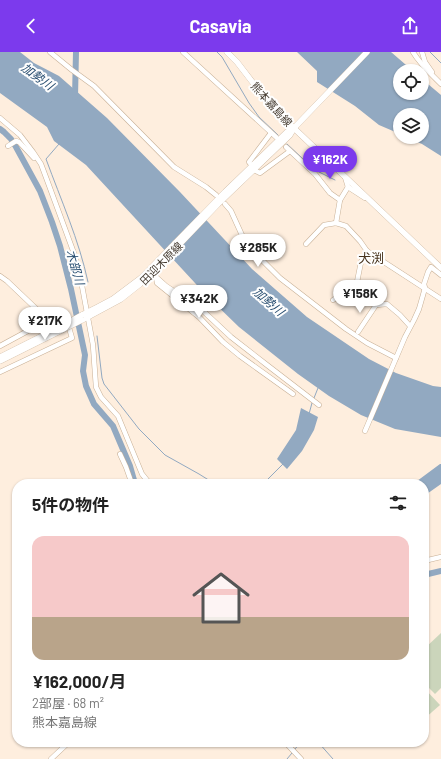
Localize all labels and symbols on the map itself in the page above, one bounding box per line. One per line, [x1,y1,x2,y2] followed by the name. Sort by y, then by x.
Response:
[19,60,58,93] water label: 加勢川
[249,79,295,129] street label: 熊本嘉島線
[302,146,358,180] pin: ¥162K
[230,234,286,268] pin: ¥285K
[137,239,185,287] street label: 田迎木原線
[64,248,88,288] water label: 木部川
[358,250,384,266] district label: 犬渕
[332,280,388,314] pin: ¥158K
[251,284,289,319] water label: 加勢川
[171,285,227,319] pin: ¥342K
[17,307,73,341] pin: ¥217K

